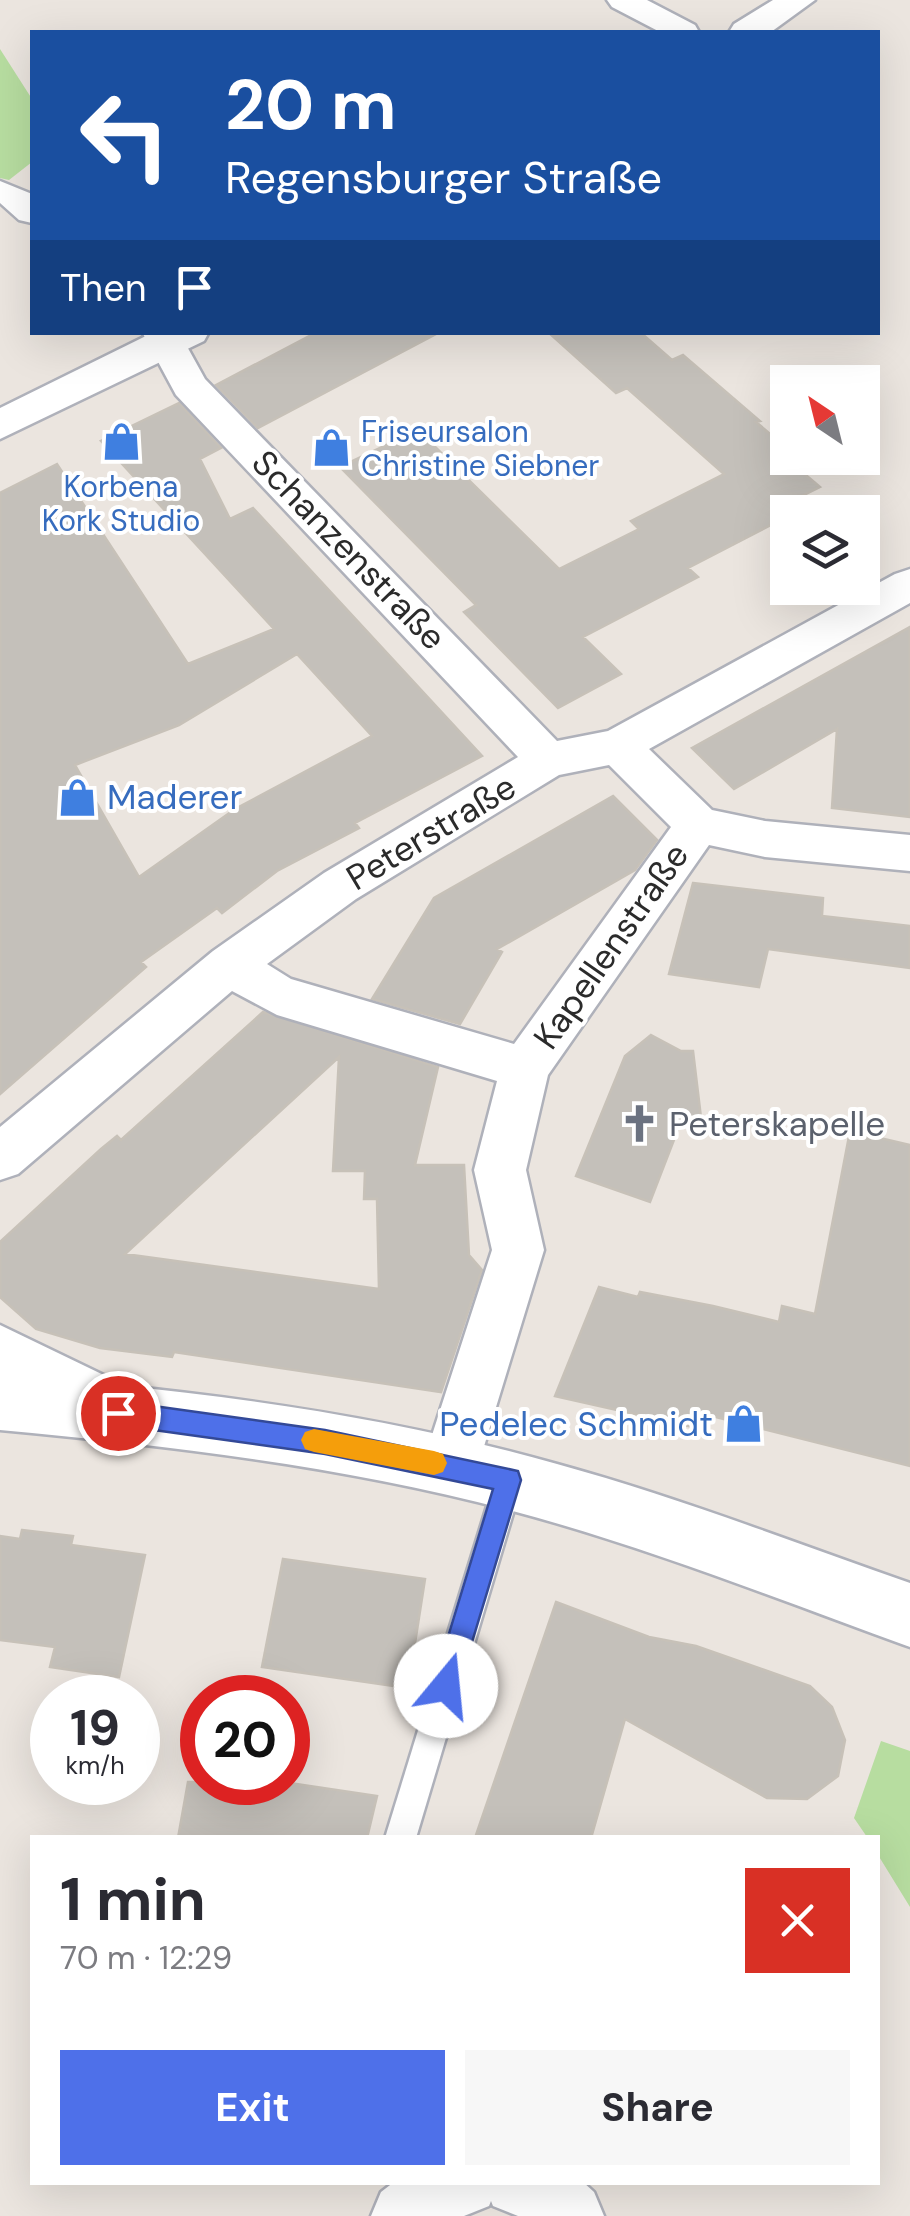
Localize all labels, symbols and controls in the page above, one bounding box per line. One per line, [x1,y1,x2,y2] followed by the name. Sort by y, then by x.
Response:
[225,60,397,151] text: 20 m
[60,70,190,200] icon: left
[225,148,662,207] text: Regensburger Straße
[167,260,222,315] icon: arrive
[60,263,147,313] text: Then
[770,365,880,475] north arrow
[770,365,880,605] map controls
[361,412,599,485] place label: Friseursalon Christine Siebner
[100,421,142,463] shop icon: Korbena Kork Studio
[310,427,352,469] shop icon: Friseursalon Christine Siebner
[242,440,456,660] street label: Schanzenstraße
[42,467,200,540] place label: Korbena Kork Studio
[770,495,880,605] button: layers
[338,763,524,901] street label: Peterstraße
[107,774,242,820] place label: Maderer
[56,776,98,818] shop icon: Maderer
[523,834,699,1058] street label: Kapellenstraße
[669,1101,885,1147] place label: Peterskapelle
[618,1103,660,1145] church icon: Peterskapelle
[76,1371,161,1456] pin
[91,1386,146,1441] icon: arrive
[439,1401,713,1447] place label: Pedelec Schmidt
[722,1403,764,1445] shop icon: Pedelec Schmidt
[394,1634,498,1738] position arrow
[180,1675,310,1805] speed limit sign: 20
[70,1695,120,1761] text: 19
[65,1749,125,1782] text: km/h
[60,1860,206,1939] text: 1 min
[745,1868,850,1973] button: close
[60,1937,232,1979] text: 70 m · 12:29
[60,2050,445,2165] button: Exit
[465,2050,850,2165] button: Share

